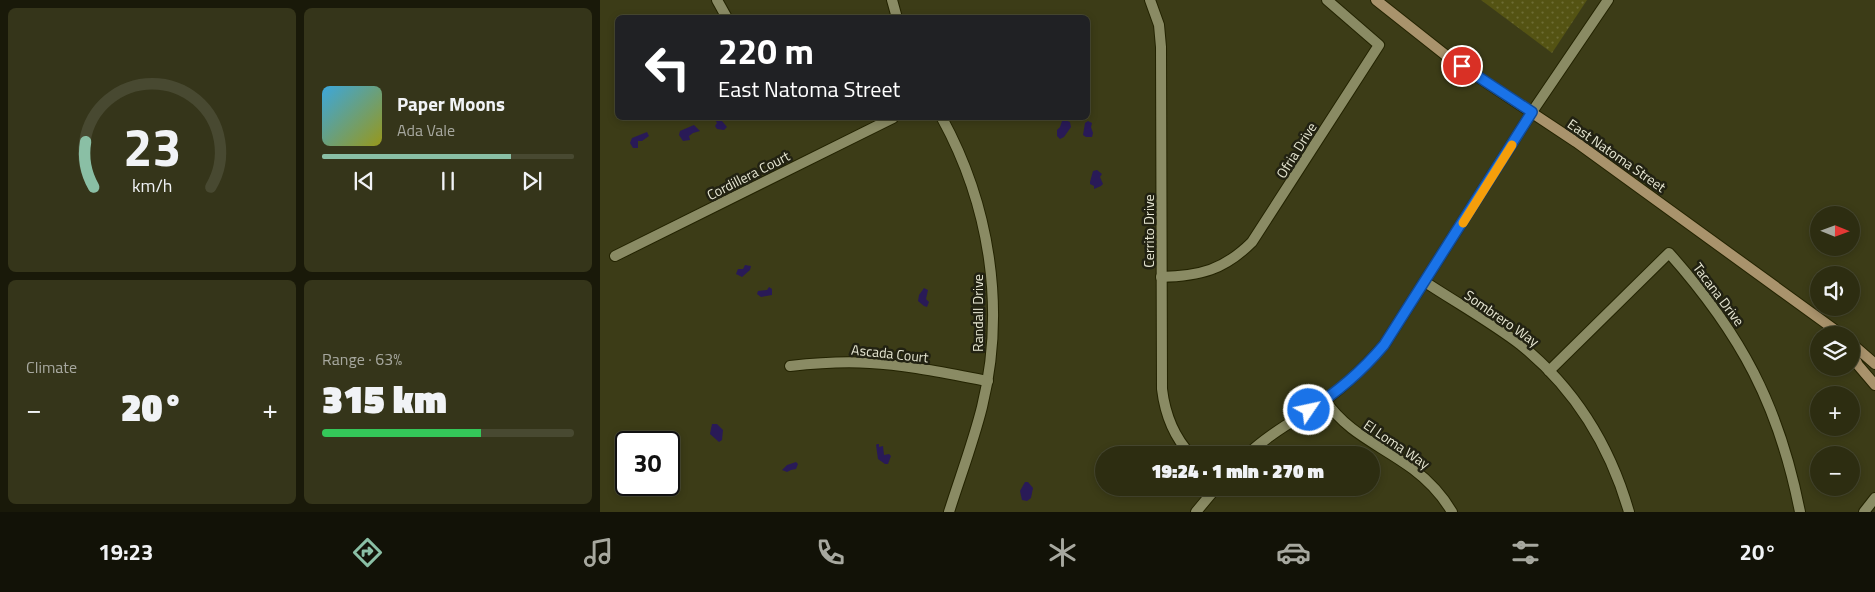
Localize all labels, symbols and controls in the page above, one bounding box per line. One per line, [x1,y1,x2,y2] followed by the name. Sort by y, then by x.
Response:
[718,24,814,78] text: 220 m
[635,35,700,100] icon: left
[1441,45,1483,87] pin
[1448,52,1476,80] icon: arrive
[718,72,900,106] text: East Natoma Street
[397,89,505,118] text: Paper Moons
[123,107,181,186] text: 23
[1563,113,1671,197] street label: East Natoma Street
[397,118,455,142] text: Ada Vale
[1271,118,1321,182] street label: Ofria Drive
[703,145,793,205] street label: Cordillera Court
[350,167,378,195] icon: previous
[434,167,462,195] icon: pause
[518,167,546,195] icon: next
[132,172,172,199] text: km/h
[1138,194,1159,268] street label: Cerrito Drive
[1810,206,1860,256] north arrow
[1810,206,1860,496] map controls
[1688,258,1750,330] street label: Tacana Drive
[1810,266,1860,316] button: sound
[967,274,988,352] street label: Randall Drive
[1460,284,1544,352] street label: Sombrero Way
[1810,326,1860,376] button: layers
[850,339,930,368] street label: Ascada Court
[322,347,402,371] text: Range · 63%
[26,355,77,379] text: Climate
[322,370,447,428] text: 315 km
[121,378,183,436] text: 20°
[1282,383,1334,435] position arrow
[1810,386,1860,436] button: +
[26,387,42,430] text: −
[262,387,278,430] text: +
[1360,414,1434,474] street label: El Loma Way
[615,431,680,496] speed limit sign: 30
[1810,446,1860,496] button: −
[1151,456,1324,485] text: 19:24 · 1 min · 270 m
[98,535,153,569] text: 19:23
[350,535,385,570] icon: directions
[581,535,616,570] icon: music
[813,535,848,570] icon: phone
[1045,535,1080,570] icon: climate
[1276,535,1311,570] icon: car
[1508,535,1543,570] icon: filters
[1740,535,1777,569] text: 20°

